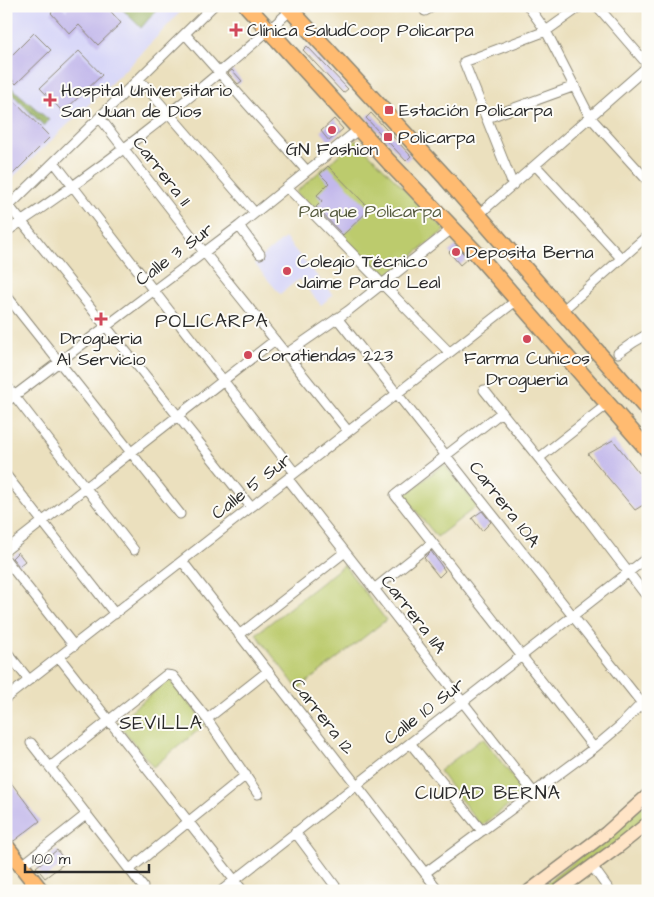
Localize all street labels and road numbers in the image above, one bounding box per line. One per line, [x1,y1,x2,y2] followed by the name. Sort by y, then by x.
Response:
[126,131,197,211] street label: Carrera 11
[130,217,218,292] street label: Calle 3 Sur
[206,447,297,526] street label: Calle 5 Sur
[463,456,546,553] street label: Carrera 10A
[375,570,453,659] street label: Carrera 11A
[379,672,470,751] street label: Calle 10 Sur
[285,673,361,760] street label: Carrera 12

